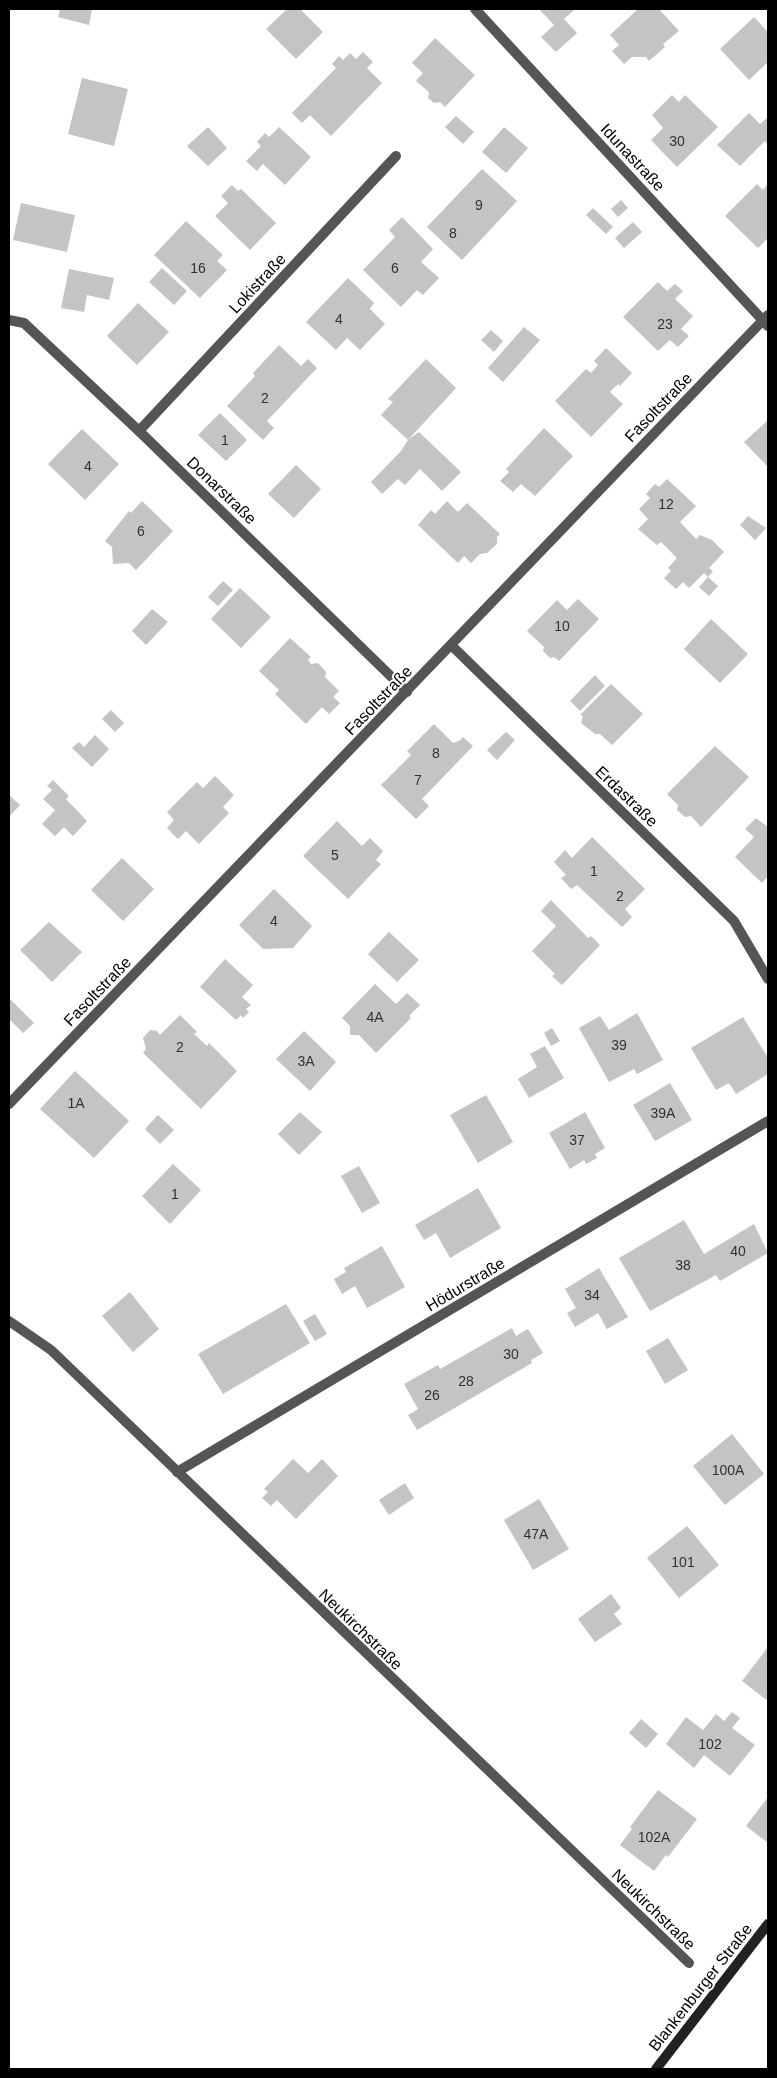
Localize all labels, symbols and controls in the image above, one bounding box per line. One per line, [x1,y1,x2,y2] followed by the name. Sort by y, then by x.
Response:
[597,120,668,194] street label: Idunastraße
[669,133,685,149] house number: 30
[475,197,483,213] house number: 9
[449,225,457,241] house number: 8
[226,250,289,316] street label: Lokistraße
[190,260,206,276] house number: 16
[391,260,399,276] house number: 6
[335,311,343,327] house number: 4
[657,316,673,332] house number: 23
[621,369,695,445] street label: Fasoltstraße
[261,390,269,406] house number: 2
[221,432,229,448] house number: 1
[184,453,260,527] street label: Donarstraße
[84,458,92,474] house number: 4
[658,496,674,512] house number: 12
[137,523,145,539] house number: 6
[554,618,570,634] house number: 10
[341,662,415,738] street label: Fasoltstraße
[432,745,440,761] house number: 8
[592,763,661,830] street label: Erdastraße
[414,772,422,788] house number: 7
[331,847,339,863] house number: 5
[590,863,598,879] house number: 1
[616,888,624,904] house number: 2
[270,913,278,929] house number: 4
[60,953,134,1029] street label: Fasoltstraße
[366,1009,384,1025] house number: 4A
[611,1037,627,1053] house number: 39
[176,1039,184,1055] house number: 2
[297,1053,315,1069] house number: 3A
[67,1095,85,1111] house number: 1A
[651,1105,676,1121] house number: 39A
[569,1132,585,1148] house number: 37
[171,1186,179,1202] house number: 1
[730,1243,746,1259] house number: 40
[423,1254,508,1315] street label: Hödurstraße
[675,1257,691,1273] house number: 38
[584,1287,600,1303] house number: 34
[503,1346,519,1362] house number: 30
[458,1373,474,1389] house number: 28
[424,1387,440,1403] house number: 26
[712,1462,745,1478] house number: 100A
[524,1526,549,1542] house number: 47A
[671,1554,695,1570] house number: 101
[316,1586,406,1673] street label: Neukirchstraße
[698,1736,722,1752] house number: 102
[638,1829,671,1845] house number: 102A
[609,1866,699,1953] street label: Neukirchstraße
[646,1920,755,2054] street label: Blankenburger Straße

